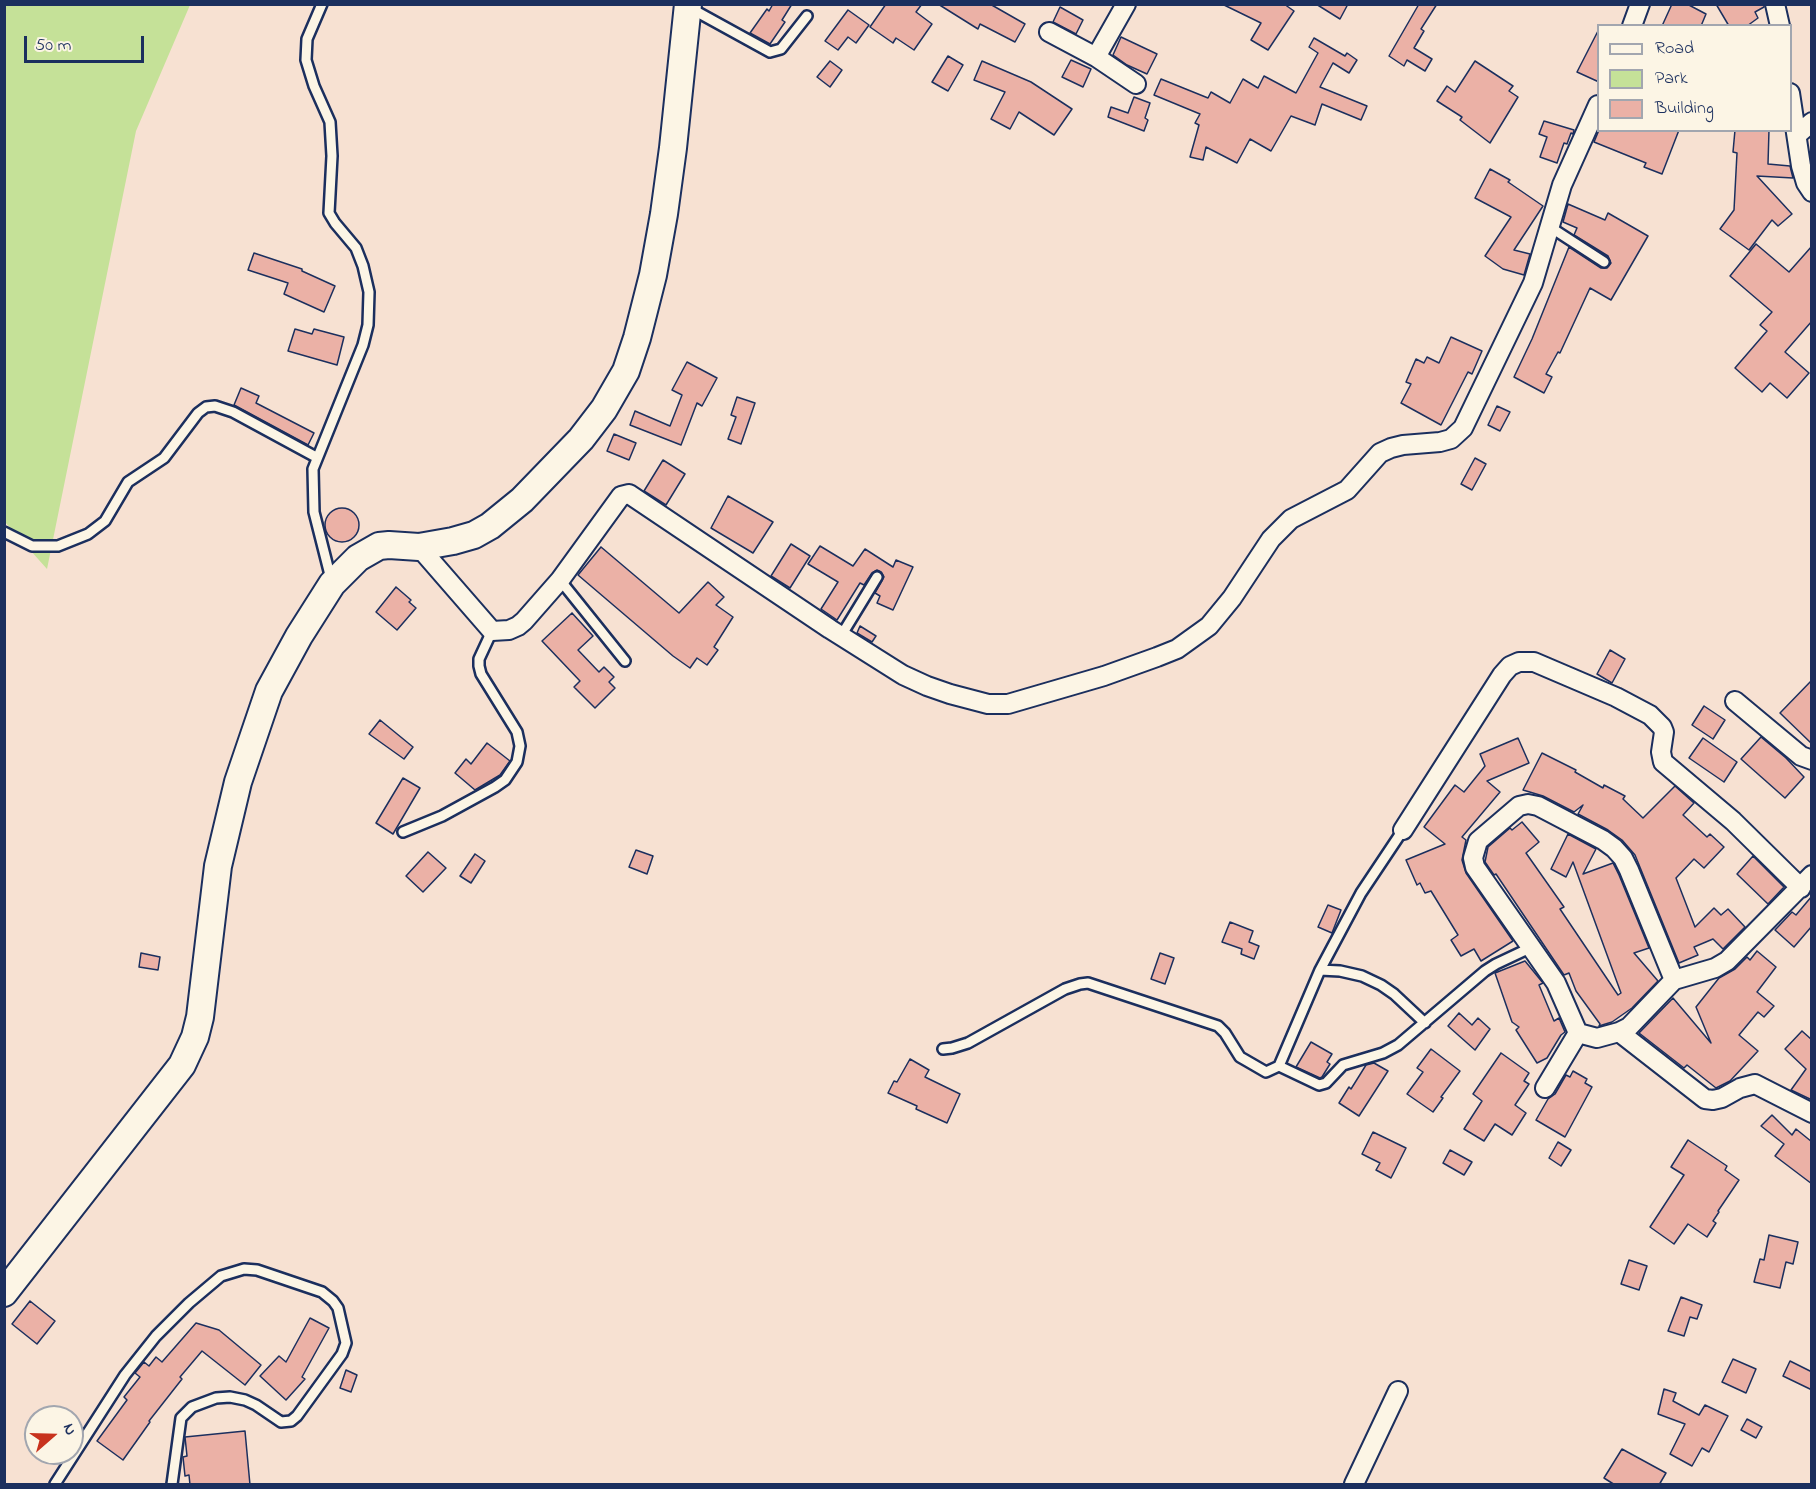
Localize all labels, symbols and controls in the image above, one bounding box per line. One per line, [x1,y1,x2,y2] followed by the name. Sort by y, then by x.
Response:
[27,24,147,62] scale bar
[1597,24,1792,132] legend
[35,33,72,59] text: 50 m
[1655,36,1694,62] text: Road
[1655,66,1688,92] text: Park
[1655,96,1714,122] text: Building
[24,1405,84,1465] north arrow
[56,1420,82,1439] text: N

